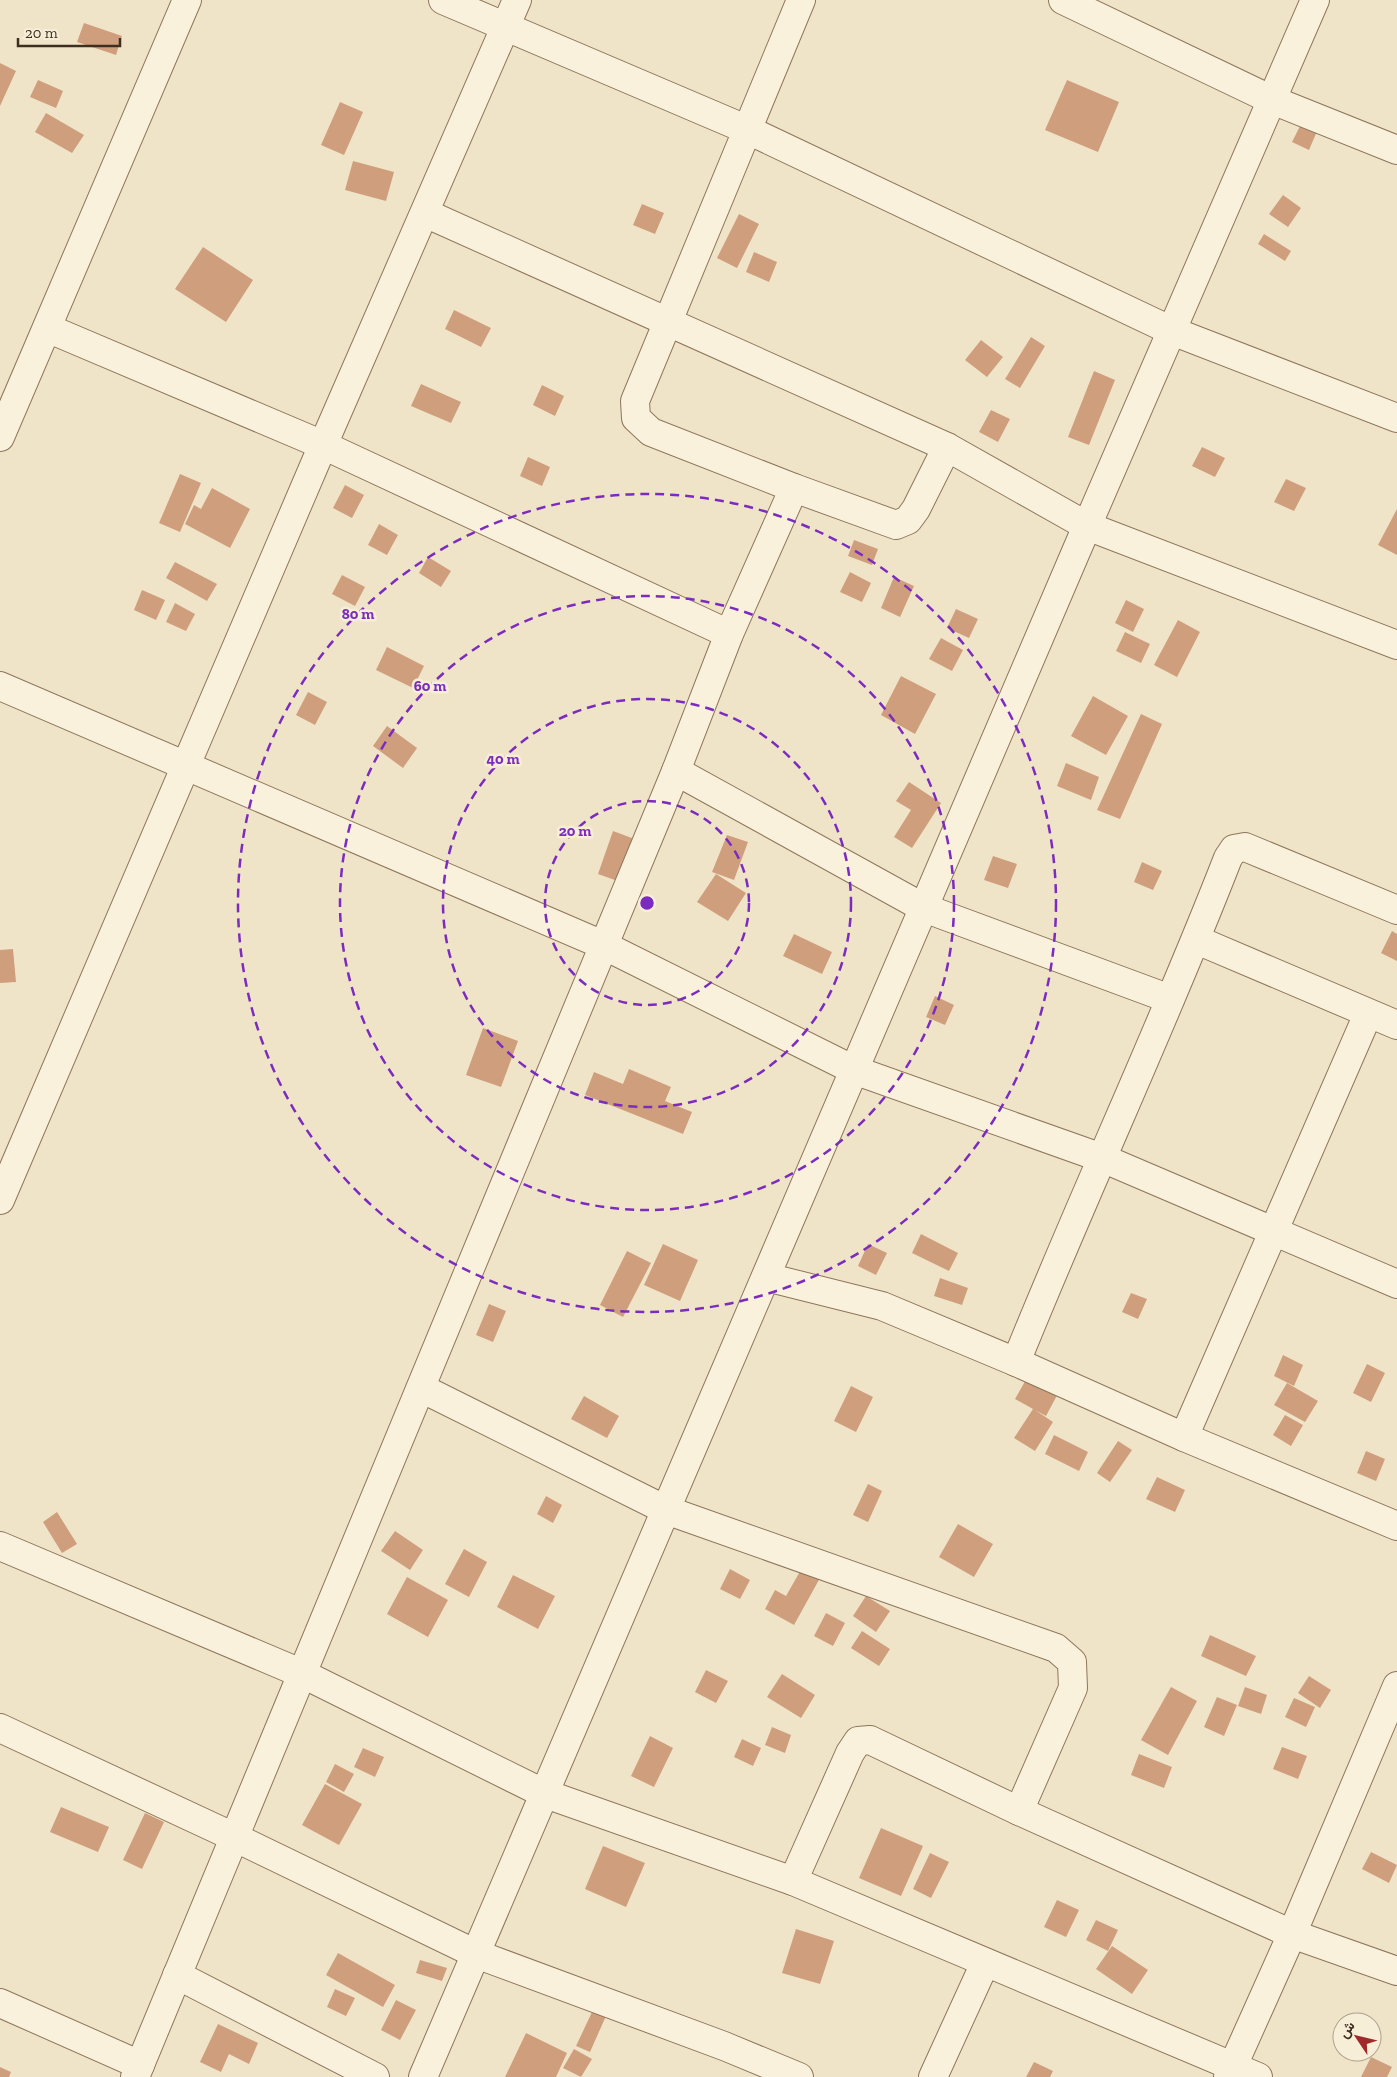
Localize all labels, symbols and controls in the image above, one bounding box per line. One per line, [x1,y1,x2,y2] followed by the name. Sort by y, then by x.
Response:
[18,15,120,47] scale bar
[25,24,58,42] text: 20 m
[342,605,374,623] text: 80 m
[414,677,446,695] text: 60 m
[486,750,520,768] text: 40 m
[559,822,591,840] text: 20 m
[638,894,656,912] centre of rings
[1332,2012,1382,2062] north arrow
[1335,2018,1359,2042] text: ش

